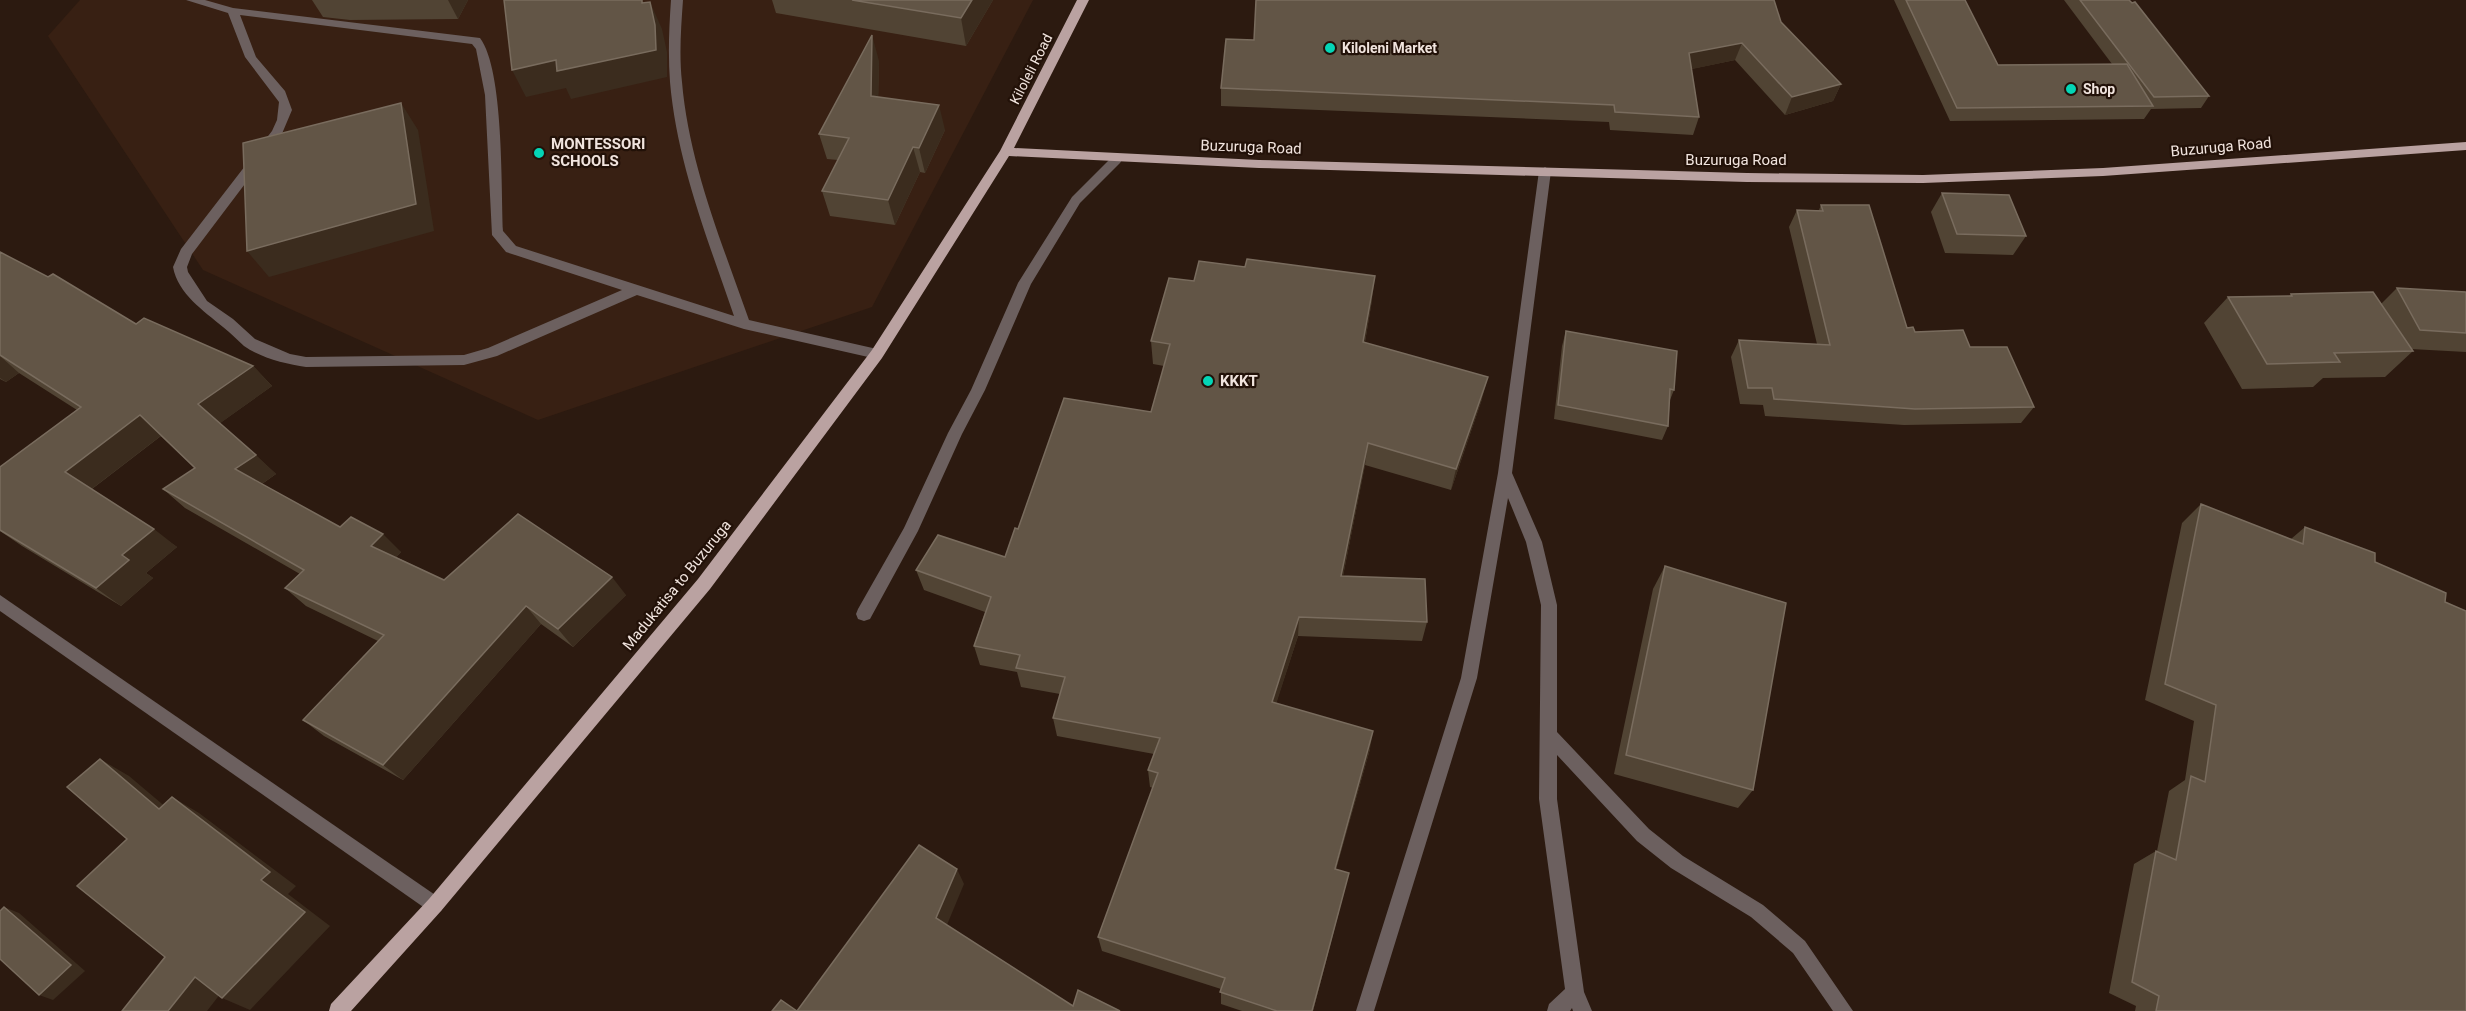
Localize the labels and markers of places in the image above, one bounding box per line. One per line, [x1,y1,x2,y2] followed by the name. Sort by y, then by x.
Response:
[1342,40,1437,56] place label: Kiloleni Market
[1323,41,1337,55] marker: Kiloleni Market
[2083,81,2115,97] place label: Shop
[2064,82,2078,96] marker: Shop
[551,135,645,170] place label: MONTESSORI SCHOOLS
[532,146,546,160] marker: MONTESSORI SCHOOLS
[1220,372,1258,390] place label: KKKT
[1201,374,1215,388] marker: KKKT

